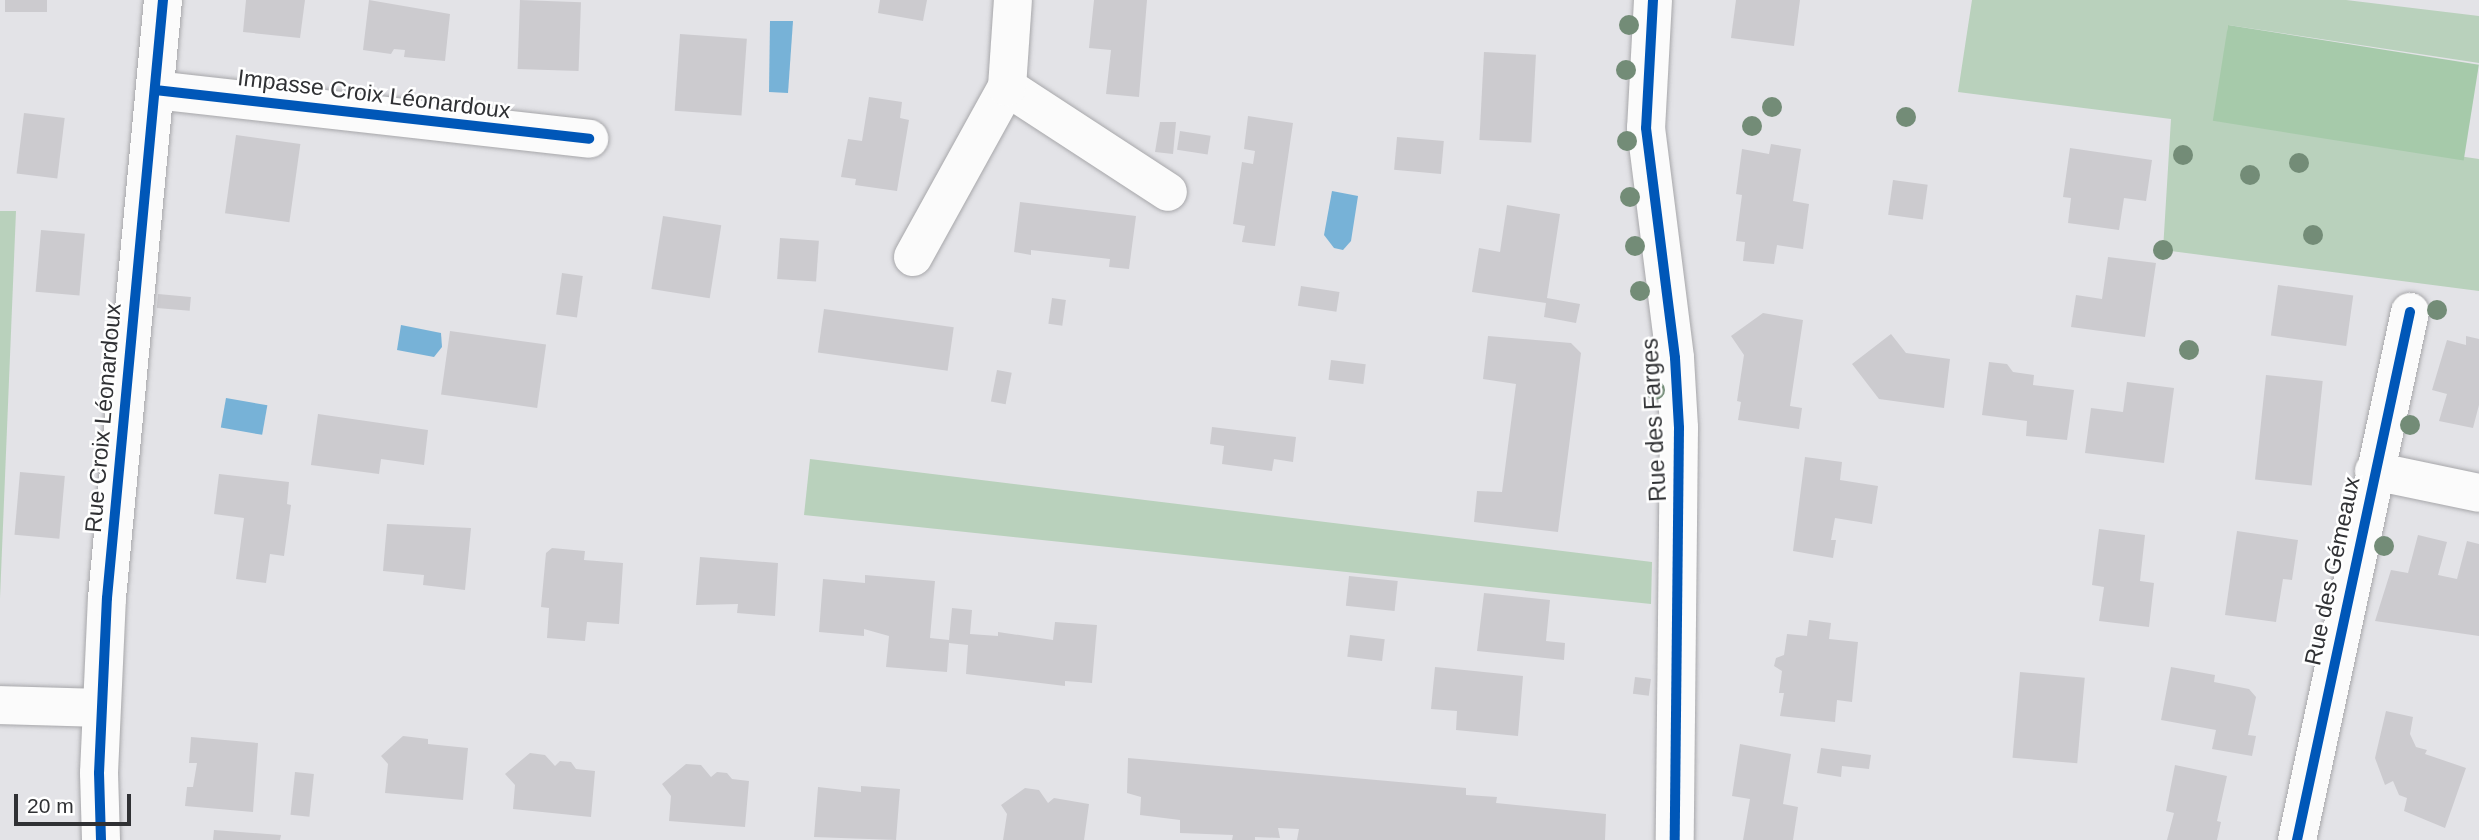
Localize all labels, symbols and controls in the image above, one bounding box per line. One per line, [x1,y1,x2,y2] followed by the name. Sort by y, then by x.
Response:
[236,64,512,124] street label: Impasse Croix Léonardoux
[79,302,127,534] street label: Rue Croix Léonardoux
[1636,338,1672,502] street label: Rue des Farges
[2299,474,2365,668] street label: Rue des Gémeaux
[18,780,135,824] scale bar
[27,794,74,817] text: 20 m

